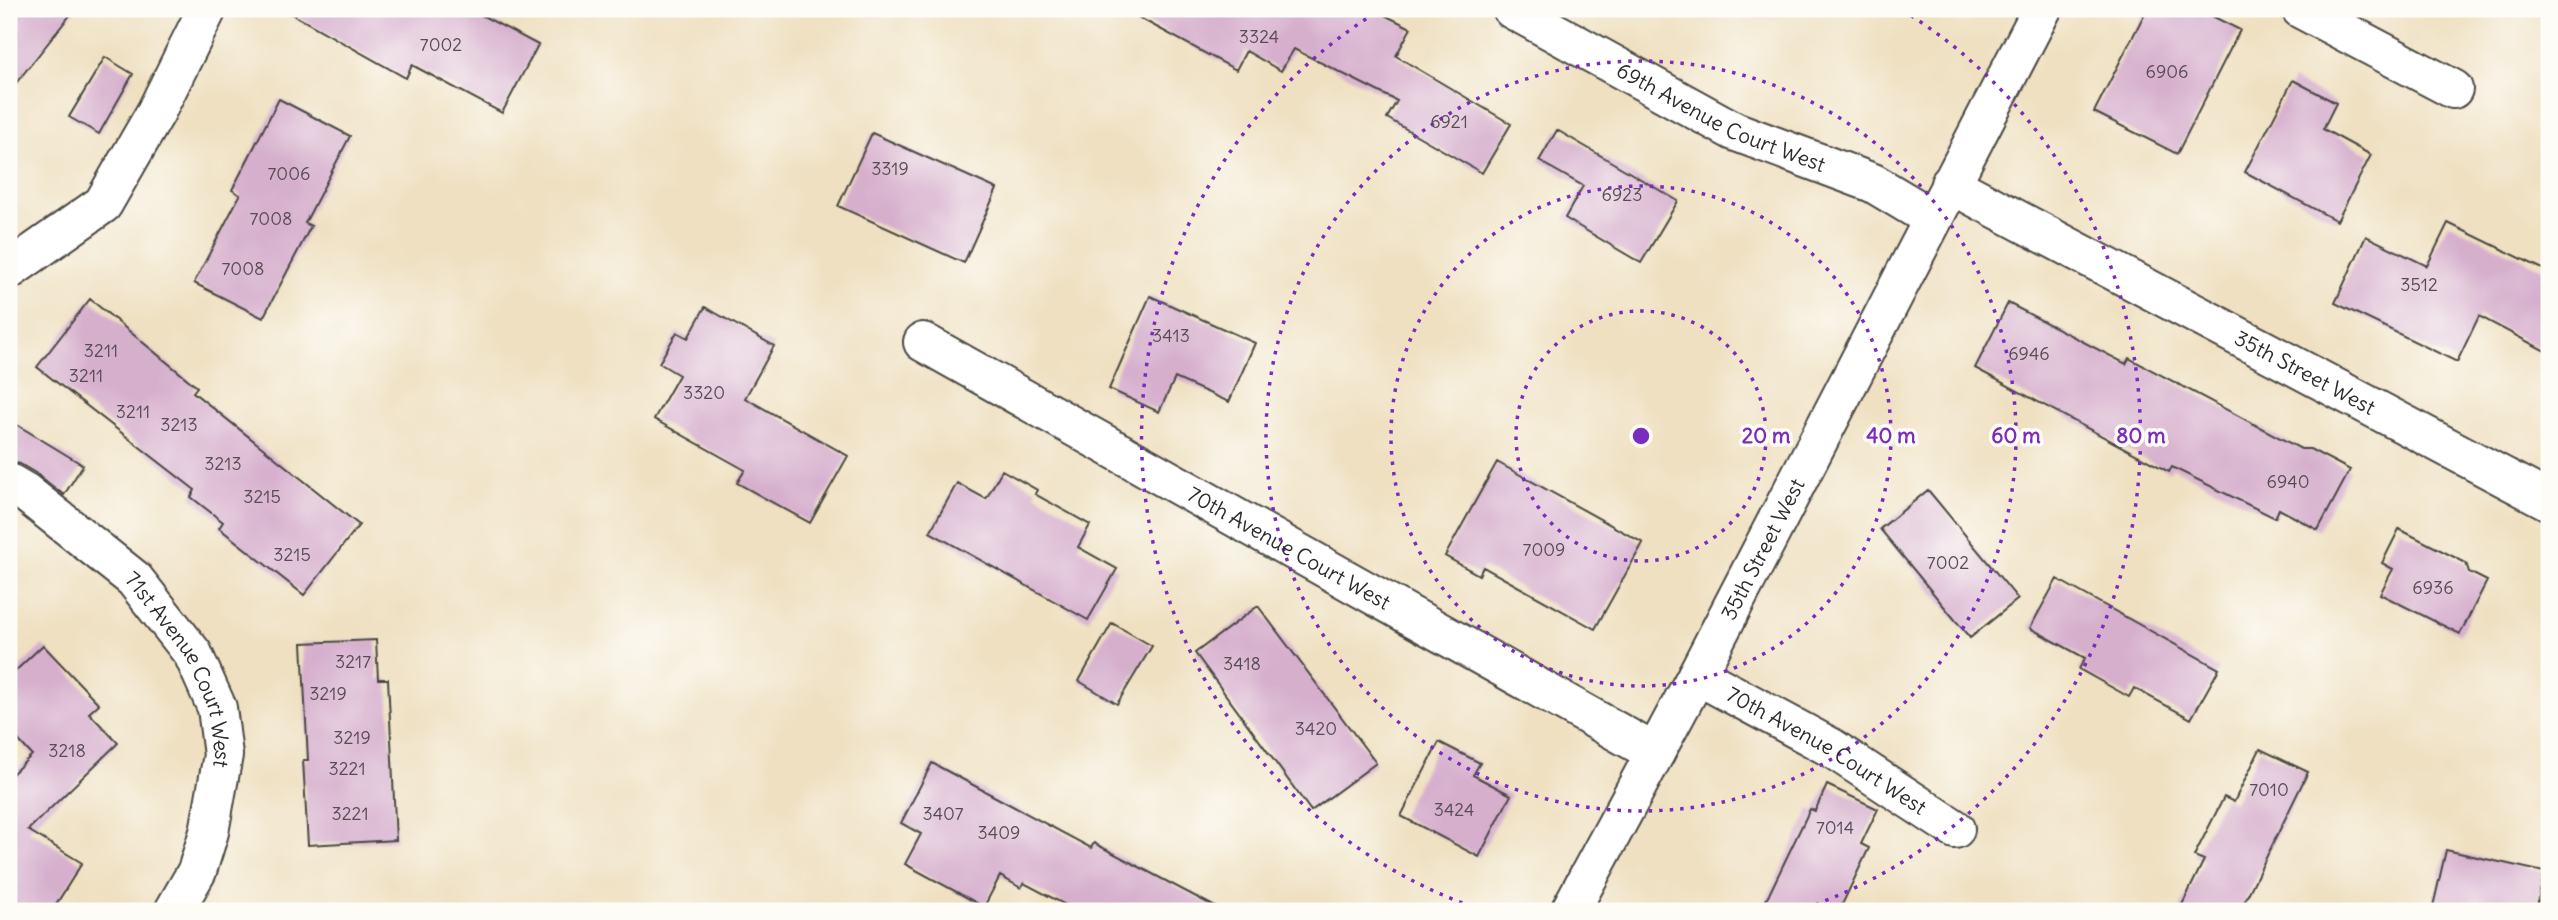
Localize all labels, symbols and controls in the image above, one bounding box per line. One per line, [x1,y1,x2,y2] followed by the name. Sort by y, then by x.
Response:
[1239,25,1279,48] house number: 3324
[420,33,462,56] house number: 7002
[1612,56,1830,178] street label: 69th Avenue Court West
[2146,60,2188,83] house number: 6906
[1430,110,1468,133] house number: 6921
[871,157,909,180] house number: 3319
[268,162,310,185] house number: 7006
[1602,183,1642,206] house number: 6923
[250,207,292,230] house number: 7008
[222,257,264,280] house number: 7008
[2400,273,2438,296] house number: 3512
[1152,324,1190,347] house number: 3413
[2230,324,2380,420] street label: 35th Street West
[84,339,118,362] house number: 3211
[2008,342,2050,365] house number: 6946
[69,364,103,387] house number: 3211
[683,381,725,404] house number: 3320
[116,400,150,423] house number: 3211
[160,413,198,436] house number: 3213
[1742,422,1791,449] text: 20 m
[1866,422,1916,449] text: 40 m
[1991,422,2041,449] text: 60 m
[2116,422,2166,449] text: 80 m
[1629,424,1653,448] centre of rings
[204,452,242,475] house number: 3213
[2267,470,2309,493] house number: 6940
[1715,474,1810,624] street label: 35th Street West
[1183,480,1395,615] street label: 70th Avenue Court West
[243,485,281,508] house number: 3215
[1523,538,1565,561] house number: 7009
[273,543,311,566] house number: 3215
[1927,551,1969,574] house number: 7002
[121,565,237,770] street label: 71st Avenue Court West
[2412,576,2454,599] house number: 6936
[335,650,371,673] house number: 3217
[1223,652,1261,675] house number: 3418
[1722,680,1932,820] street label: 70th Avenue Court West
[309,682,347,705] house number: 3219
[1295,717,1337,740] house number: 3420
[333,726,371,749] house number: 3219
[48,739,86,762] house number: 3218
[328,757,366,780] house number: 3221
[2249,778,2289,801] house number: 7010
[1434,798,1474,821] house number: 3424
[331,802,369,825] house number: 3221
[922,802,964,825] house number: 3407
[1816,816,1854,839] house number: 7014
[978,821,1020,844] house number: 3409

